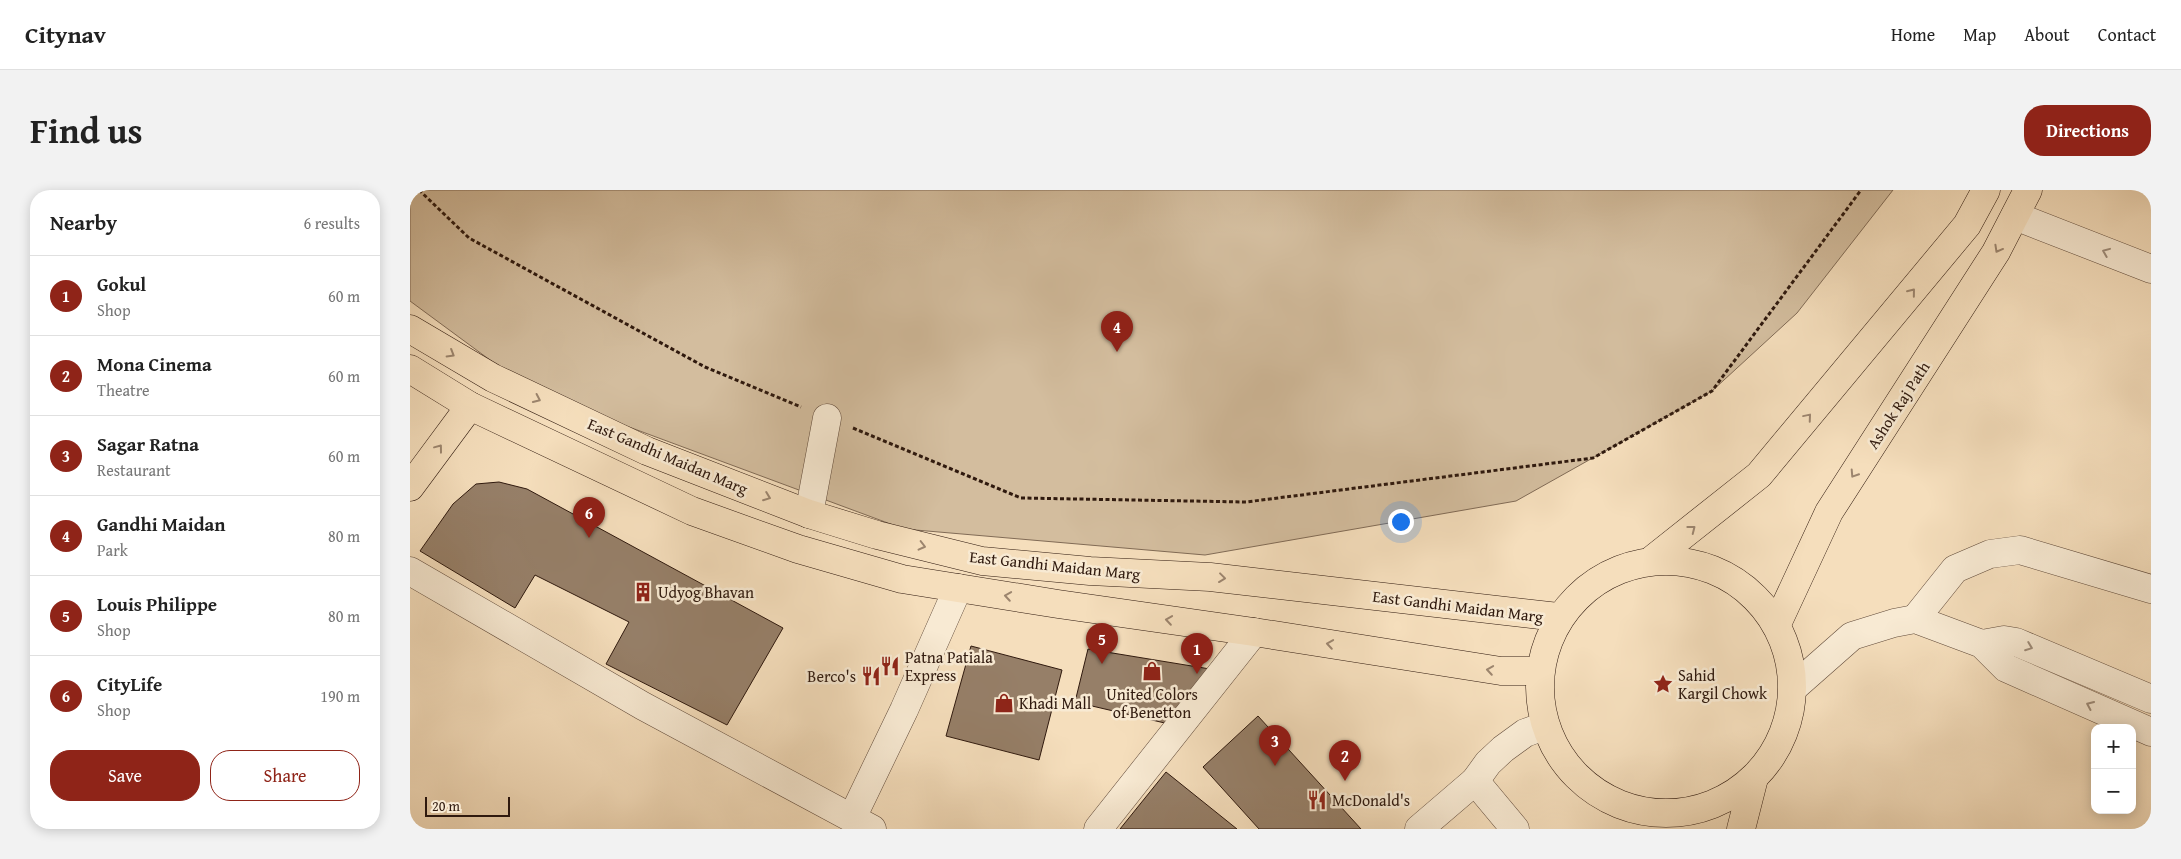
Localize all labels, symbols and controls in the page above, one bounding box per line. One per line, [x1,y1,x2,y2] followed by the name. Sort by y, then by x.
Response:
[25,17,106,52] text: Citynav
[1891,21,1935,48] text: Home
[1963,21,1996,48] text: Map
[2024,21,2070,48] text: About
[2098,21,2156,48] text: Contact
[30,105,143,156] text: Find us
[2024,105,2151,156] button: Directions
[50,207,117,238] text: Nearby
[303,211,360,235] text: 6 results
[1994,244,2004,253] one-way arrow
[2102,248,2110,258] one-way arrow
[97,270,146,298] text: Gokul
[62,284,70,308] text: 1
[328,284,360,308] text: 60 m
[1907,289,1915,298] one-way arrow
[97,298,131,322] text: Shop
[1101,311,1133,352] pin: 4
[446,347,455,357] one-way arrow
[97,350,212,378] text: Mona Cinema
[1861,356,1935,454] street label: Ashok Raj Path
[62,364,70,388] text: 2
[328,364,360,388] text: 60 m
[97,378,150,402] text: Theatre
[532,393,541,403] one-way arrow
[584,411,752,501] street label: East Gandhi Maidan Marg
[1803,414,1811,423] one-way arrow
[97,430,199,458] text: Sagar Ratna
[62,444,70,468] text: 3
[328,444,360,468] text: 60 m
[433,444,442,454] one-way arrow
[97,458,171,482] text: Restaurant
[1851,469,1860,478] one-way arrow
[762,491,771,502] one-way arrow
[573,497,605,538] pin: 6
[1388,509,1414,535] your location
[97,510,226,538] text: Gandhi Maidan
[62,524,70,548] text: 4
[328,524,360,548] text: 80 m
[1686,525,1695,534] one-way arrow
[97,538,128,562] text: Park
[917,540,926,551] one-way arrow
[968,544,1142,586] street label: East Gandhi Maidan Marg
[1218,572,1226,583] one-way arrow
[658,580,754,604] place label: Udyog Bhavan
[632,581,654,603] building icon: Udyog Bhavan
[1371,584,1545,628] street label: East Gandhi Maidan Marg
[97,590,217,618] text: Louis Philippe
[1004,592,1013,602] one-way arrow
[62,604,70,628] text: 5
[328,604,360,628] text: 80 m
[1165,615,1173,626] one-way arrow
[97,618,131,642] text: Shop
[1086,623,1118,664] pin: 5
[1181,633,1213,674] pin: 1
[1326,639,1334,650] one-way arrow
[2024,641,2033,651] one-way arrow
[905,645,993,687] place label: Patna Patiala Express
[879,655,901,677] restaurant icon: Patna Patiala Express
[1141,660,1163,682] shop icon: United Colors of Benetton
[1678,663,1768,705] place label: Sahid Kargil Chowk
[807,664,856,688] place label: Berco's
[860,665,882,687] restaurant icon: Berco's
[1486,665,1495,675] one-way arrow
[97,670,162,698] text: CityLife
[1652,673,1674,695] place icon: Sahid Kargil Chowk
[1106,682,1198,724] place label: United Colors of Benetton
[62,684,70,708] text: 6
[320,684,360,708] text: 190 m
[1019,691,1092,715] place label: Khadi Mall
[993,692,1015,714] shop icon: Khadi Mall
[97,698,131,722] text: Shop
[2086,701,2095,711] one-way arrow
[2091,724,2136,814] map controls
[2091,724,2136,769] button: +
[1259,725,1291,766] pin: 3
[1329,740,1361,781] pin: 2
[50,750,200,801] button: Save
[210,750,360,801] button: Share
[2091,769,2136,814] button: −
[1332,788,1410,812] place label: McDonald's
[1306,789,1328,811] restaurant icon: McDonald's
[425,794,510,817] scale bar
[432,796,460,816] text: 20 m

